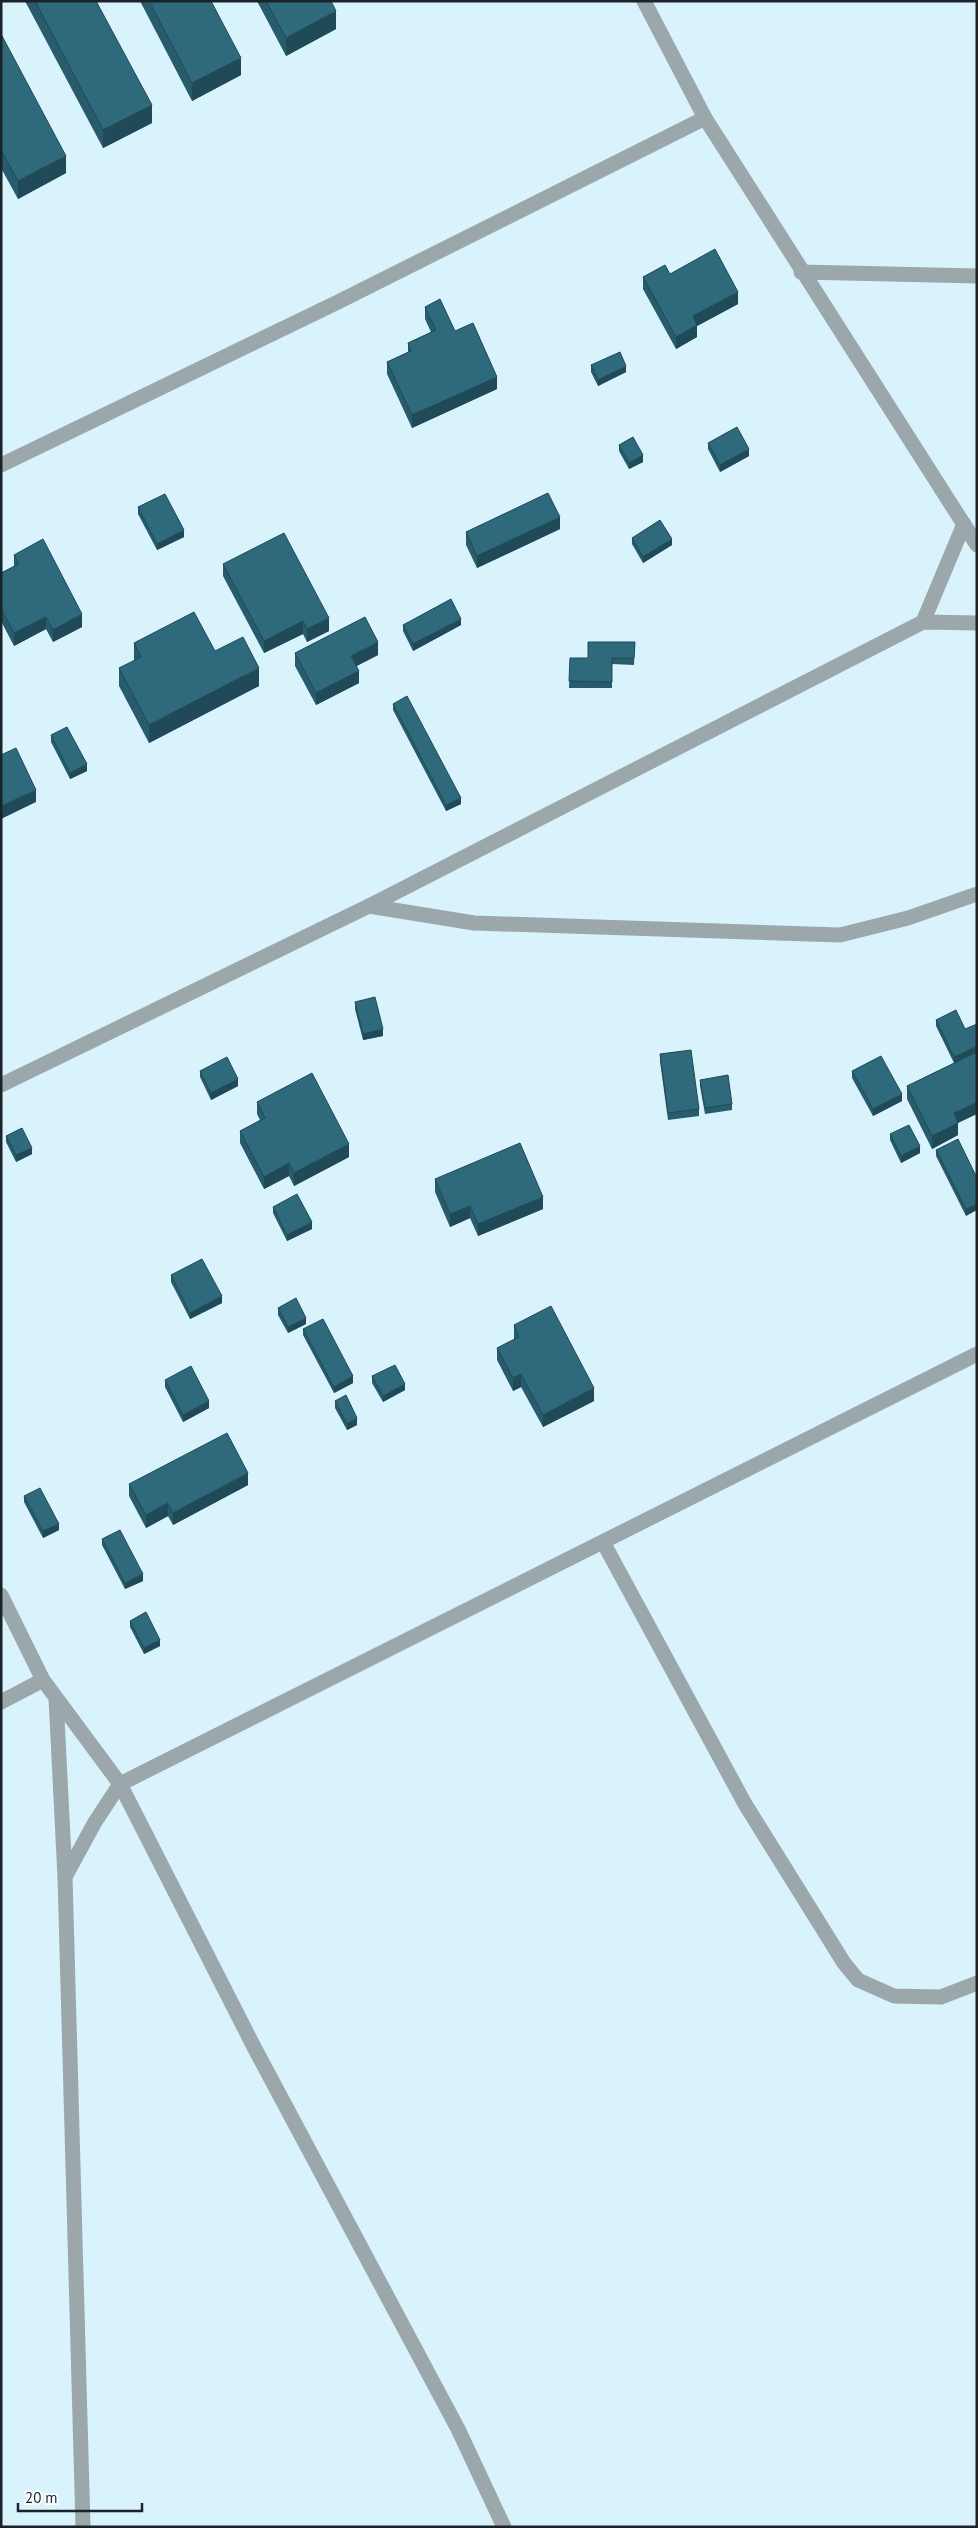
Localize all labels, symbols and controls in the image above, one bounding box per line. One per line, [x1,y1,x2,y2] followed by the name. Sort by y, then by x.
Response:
[18,2480,141,2512] scale bar
[25,2488,58,2507] text: 20 m

